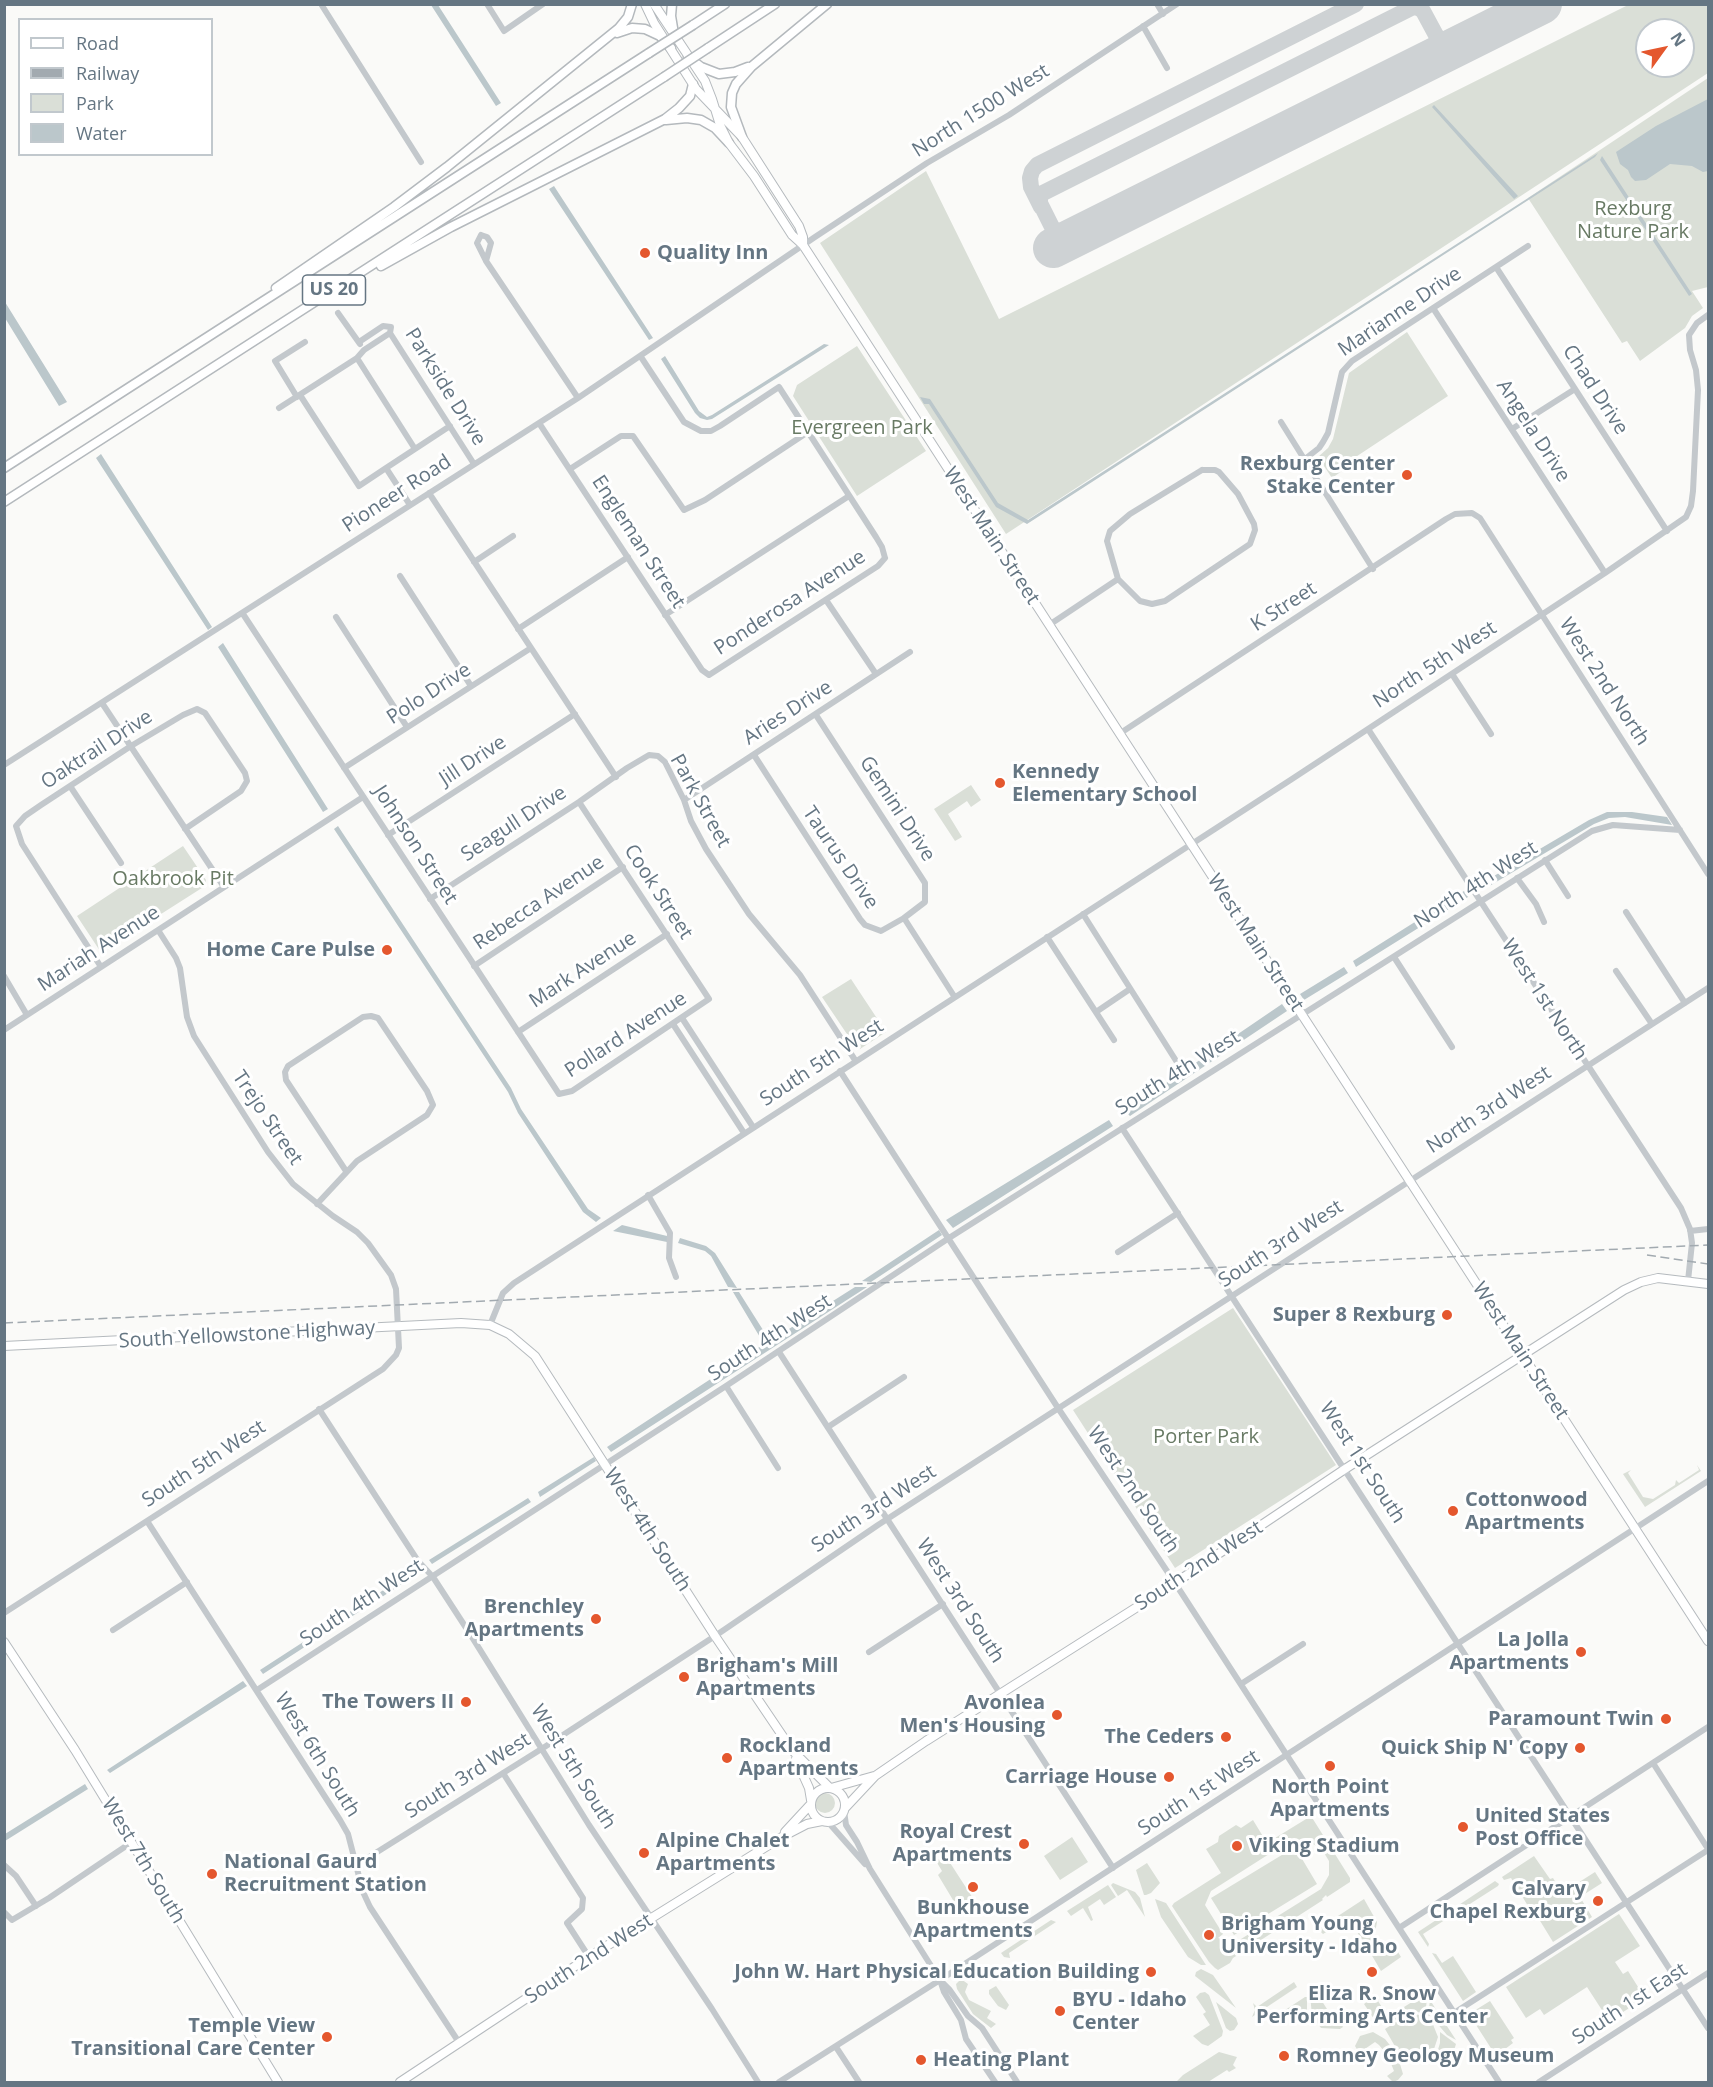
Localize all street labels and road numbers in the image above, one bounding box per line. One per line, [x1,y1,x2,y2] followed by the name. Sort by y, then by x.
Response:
[908,59,1054,163] street label: North 1500 West
[1334,262,1466,362] street label: Marianne Drive
[302,275,366,305] road number: US 20
[399,324,491,450] street label: Parkside Drive
[1557,341,1633,439] street label: Chad Drive
[1491,375,1575,487] street label: Angela Drive
[338,450,456,538] street label: Pioneer Road
[938,463,1044,609] street label: West Main Street
[586,471,690,613] street label: Engleman Street
[710,545,870,661] street label: Ponderosa Avenue
[1247,577,1321,637] street label: K Street
[1554,614,1654,750] street label: West 2nd North
[1369,616,1501,714] street label: North 5th West
[383,658,475,730] street label: Polo Drive
[739,675,837,751] street label: Aries Drive
[37,705,157,795] street label: Oaktrail Drive
[435,731,511,791] street label: Jill Drive
[665,750,735,852] street label: Park Street
[854,752,940,866] street label: Gemini Drive
[368,781,462,909] street label: Johnson Street
[457,781,571,867] street label: Seagull Drive
[797,802,883,914] street label: Taurus Drive
[1410,836,1542,934] street label: North 4th West
[618,840,698,944] street label: Cook Street
[469,851,609,955] street label: Rebecca Avenue
[1202,870,1308,1016] street label: West Main Street
[34,901,164,997] street label: Mariah Avenue
[525,927,641,1013] street label: Mark Avenue
[1496,935,1592,1065] street label: West 1st North
[561,987,691,1083] street label: Pollard Avenue
[756,1014,888,1112] street label: South 5th West
[1111,1025,1245,1121] street label: South 4th West
[1422,1061,1556,1159] street label: North 3rd West
[227,1066,307,1170] street label: Trejo Street
[1214,1195,1348,1293] street label: South 3rd West
[1467,1278,1573,1424] street label: West Main Street
[704,1289,836,1387] street label: South 4th West
[118,1316,376,1354] street label: South Yellowstone Highway
[1314,1398,1410,1528] street label: West 1st South
[138,1415,270,1513] street label: South 5th West
[1082,1422,1184,1558] street label: West 2nd South
[807,1460,941,1558] street label: South 3rd West
[598,1464,696,1596] street label: West 4th South
[1131,1516,1267,1616] street label: South 2nd West
[911,1534,1009,1668] street label: West 3rd South
[296,1554,428,1652] street label: South 4th West
[269,1688,365,1822] street label: West 6th South
[525,1700,621,1834] street label: West 5th South
[401,1728,535,1824] street label: South 3rd West
[1134,1745,1264,1841] street label: South 1st West
[96,1794,190,1928] street label: West 7th South
[521,1909,657,2009] street label: South 2nd West
[1568,1958,1692,2050] street label: South 1st East

